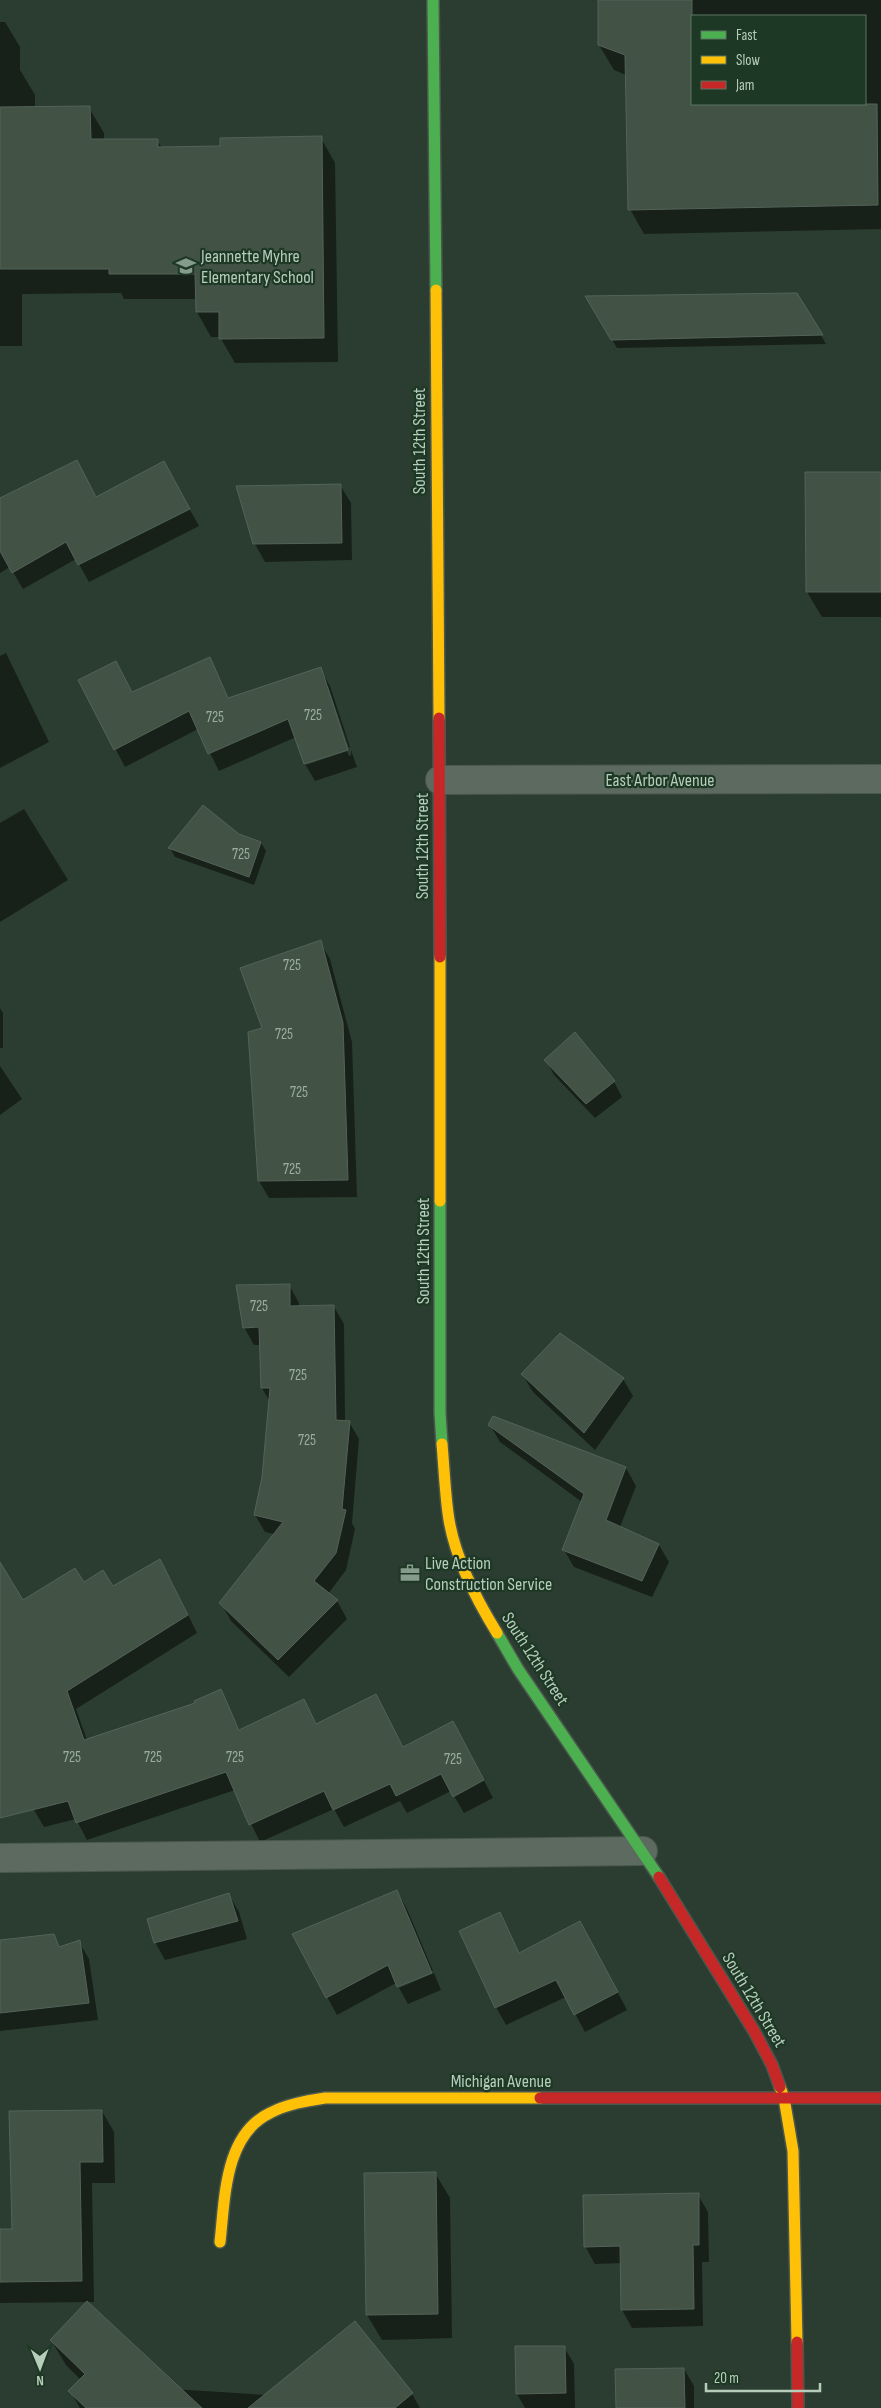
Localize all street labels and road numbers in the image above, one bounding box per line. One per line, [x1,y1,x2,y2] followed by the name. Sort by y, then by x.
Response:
[409,387,430,494] street label: South 12th Street
[605,770,715,791] street label: East Arbor Avenue
[412,792,433,899] street label: South 12th Street
[413,1197,434,1304] street label: South 12th Street
[497,1609,573,1710] street label: South 12th Street
[718,1949,791,2052] street label: South 12th Street
[451,2071,551,2092] street label: Michigan Avenue

